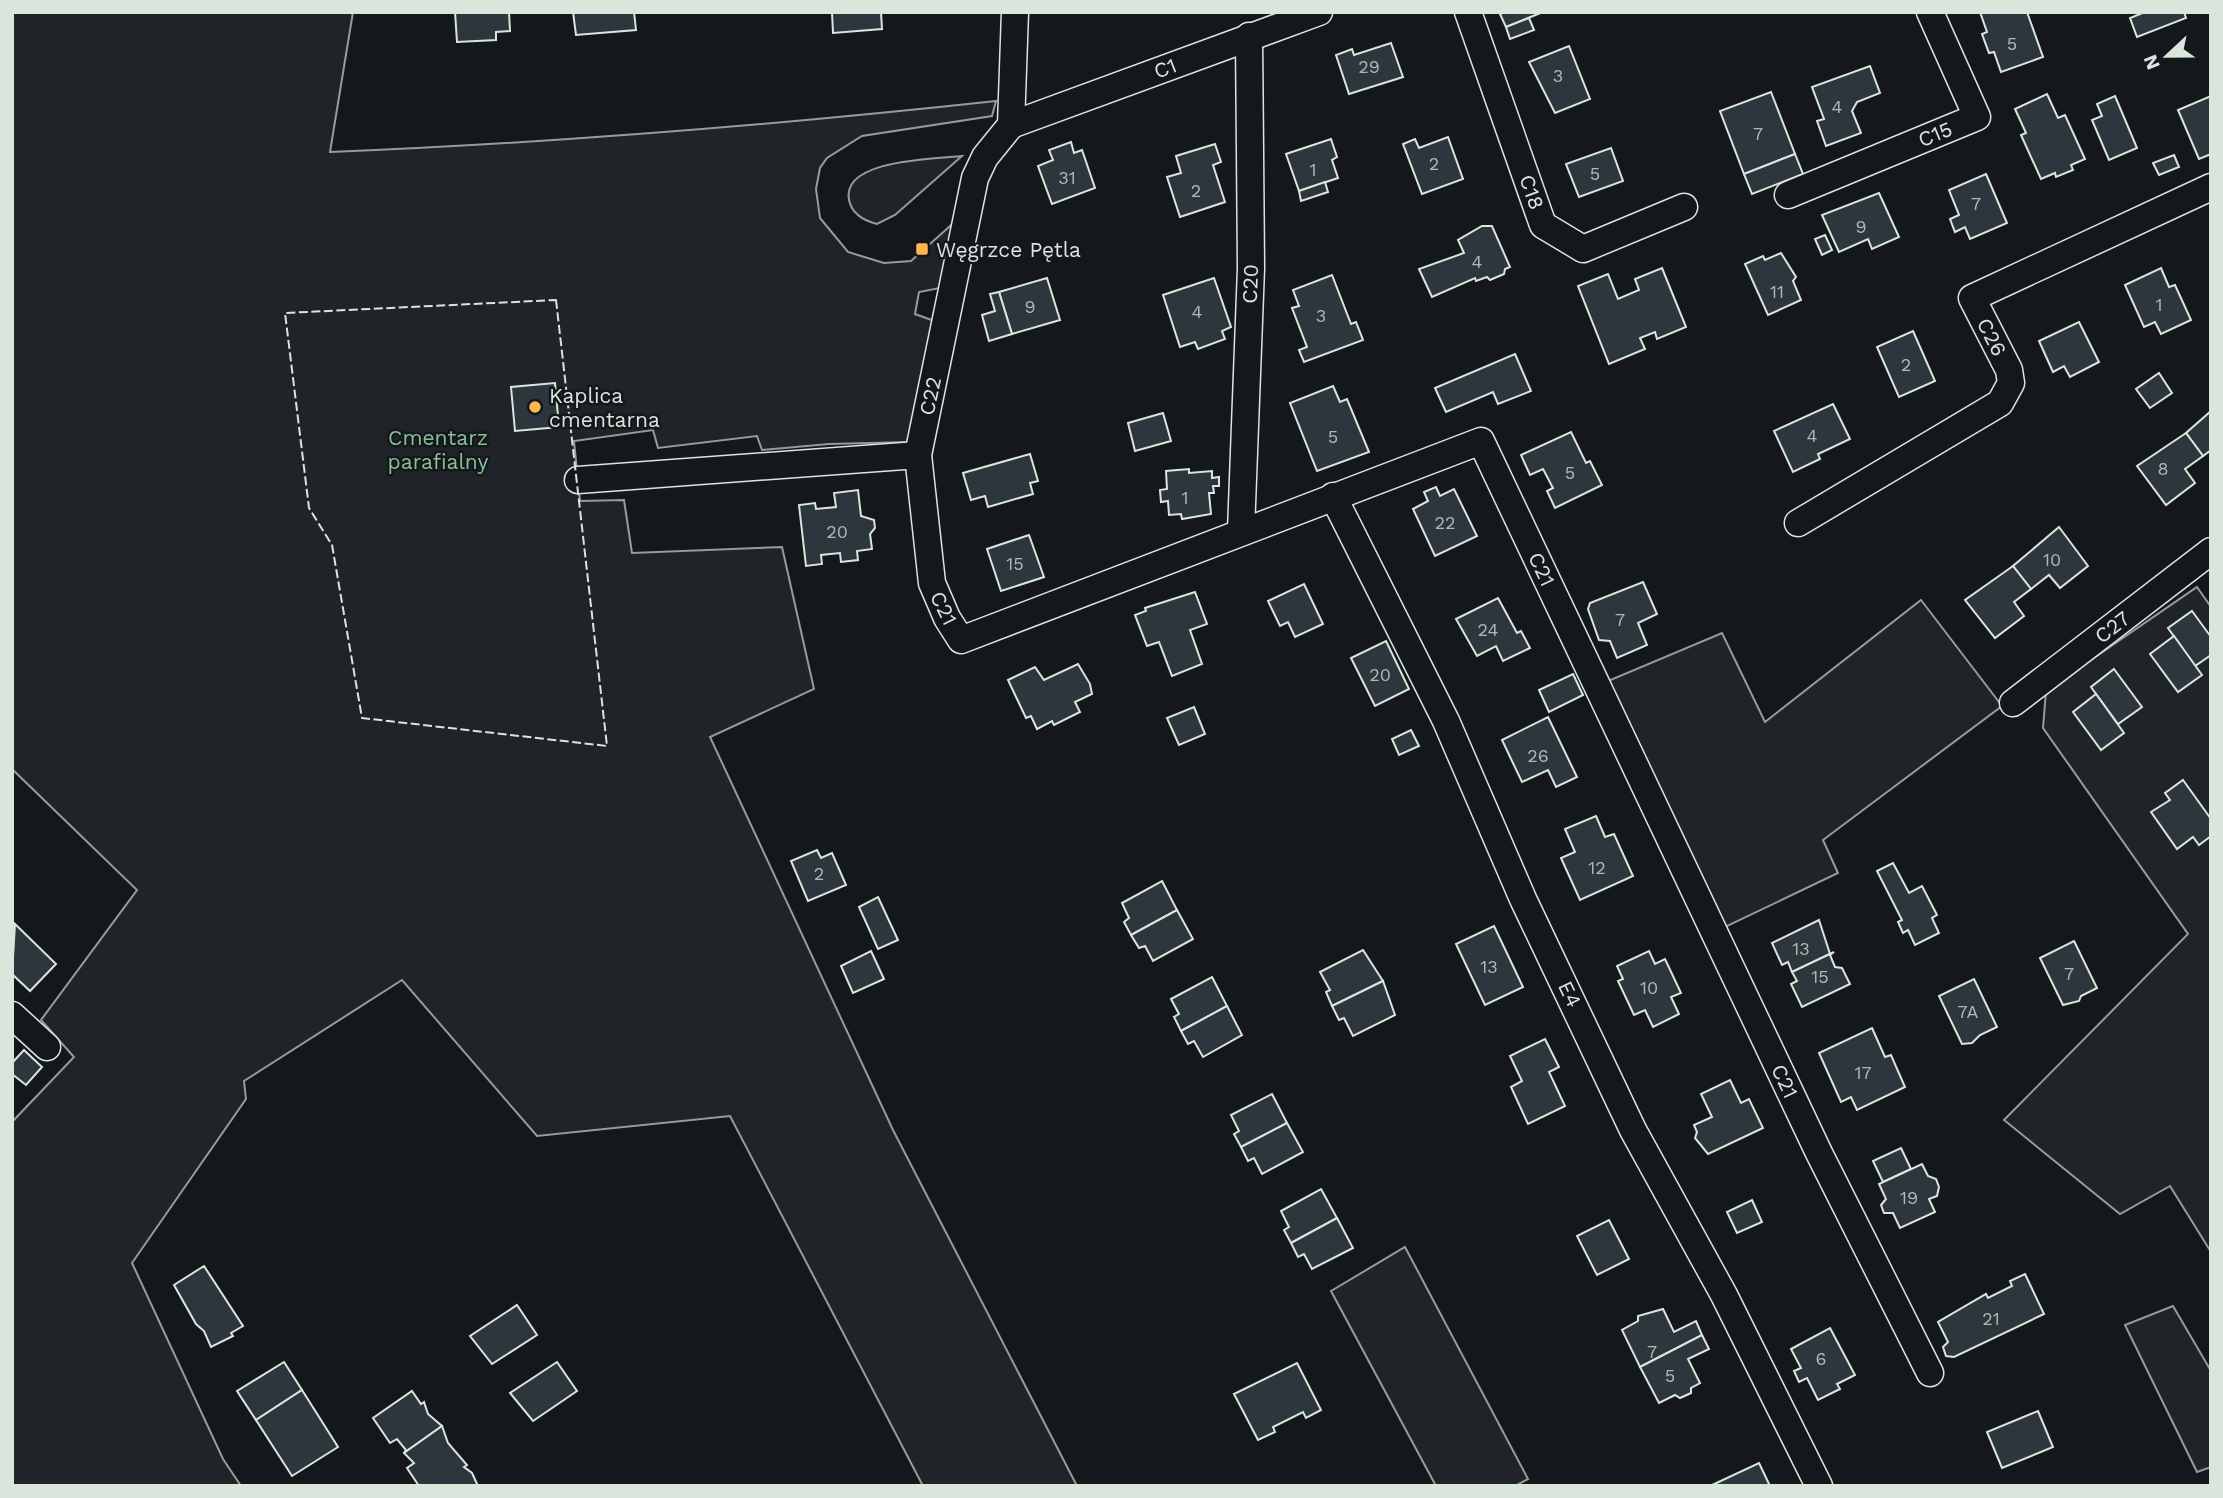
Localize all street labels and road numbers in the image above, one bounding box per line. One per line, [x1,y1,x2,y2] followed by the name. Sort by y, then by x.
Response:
[1150,52,1180,84] street label: C1
[1914,116,1956,152] street label: C15
[1514,171,1550,213] street label: C18
[1237,264,1263,304] street label: C20
[1972,314,2012,360] street label: C26
[914,374,946,418] street label: C22
[1523,548,1561,590] street label: C21
[925,587,963,629] street label: C21
[2089,605,2135,649] street label: C27
[1553,977,1587,1011] street label: E4
[1766,1060,1804,1102] street label: C21

